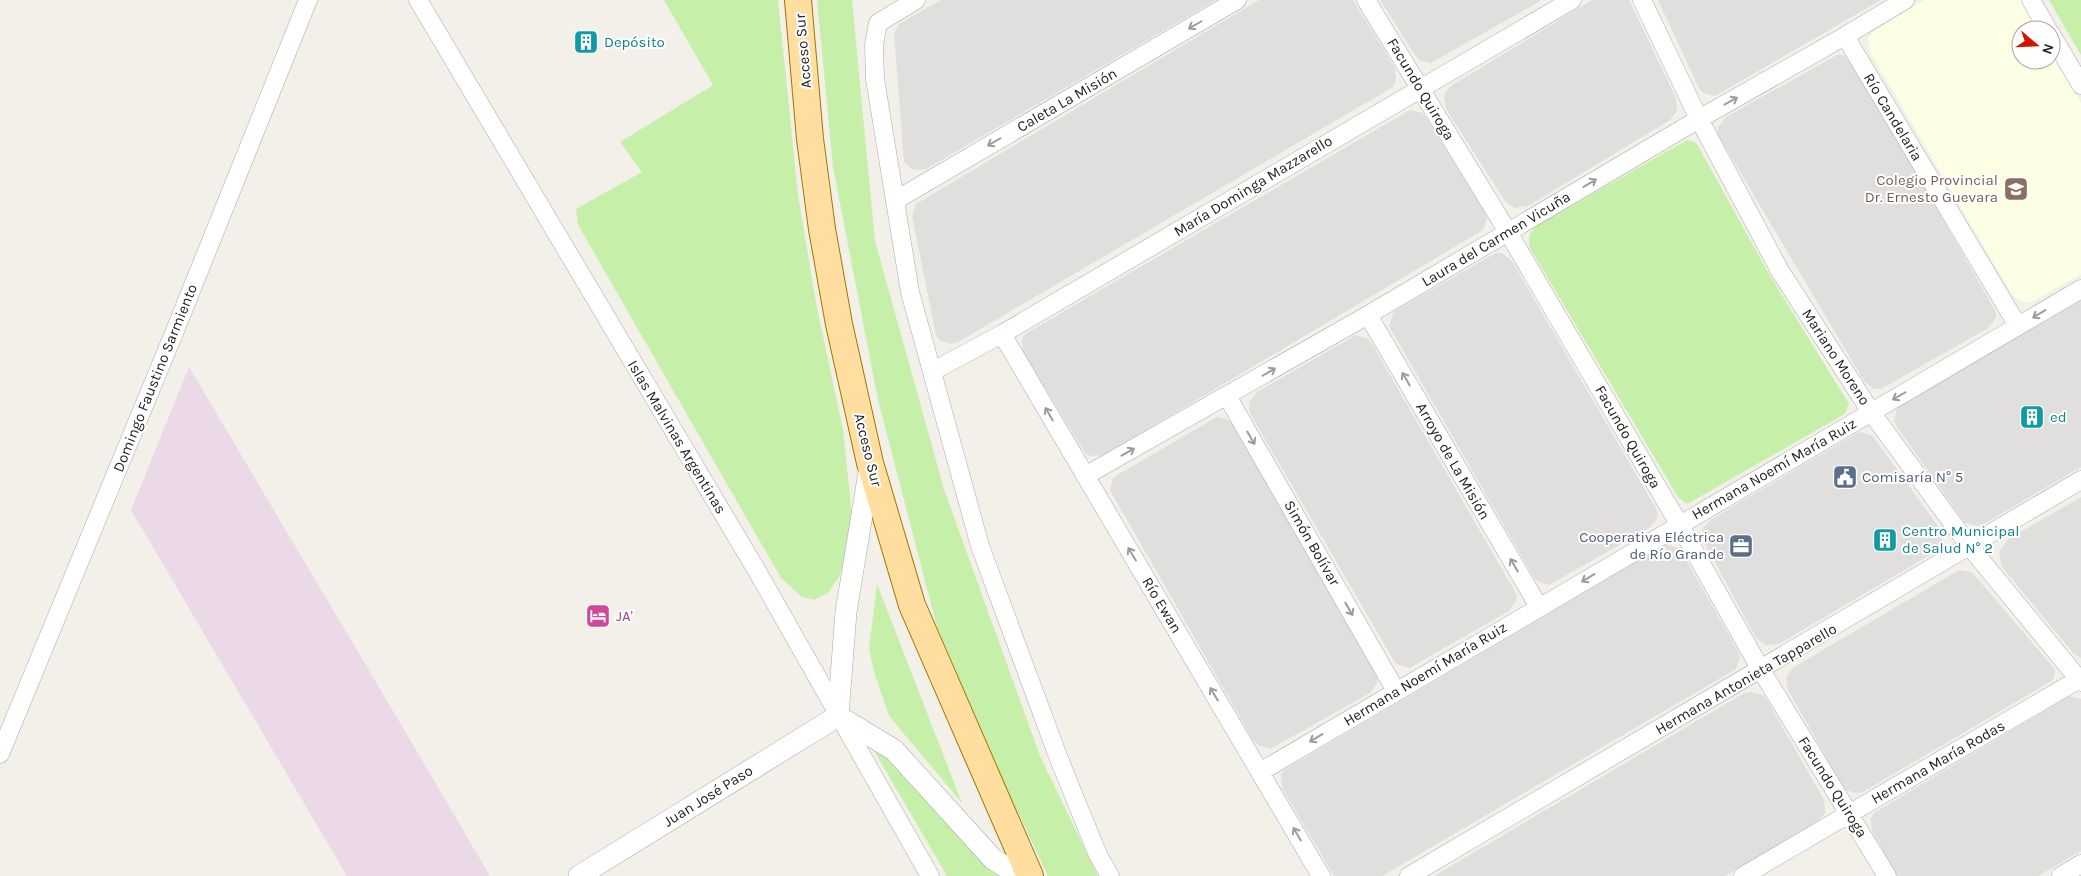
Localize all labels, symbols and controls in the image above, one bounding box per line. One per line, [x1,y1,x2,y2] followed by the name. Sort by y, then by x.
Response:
[791,12,815,89] street label: Acceso Sur
[1189,20,1203,30] one-way arrow
[2011,20,2061,70] north arrow
[573,29,599,55] building icon: Depósito
[604,33,665,51] place label: Depósito
[1383,35,1459,143] street label: Facundo Quiroga
[2038,42,2057,57] text: N
[1014,64,1120,136] street label: Caleta La Misión
[1860,70,1926,164] street label: Río Candelaria
[1723,96,1738,106] one-way arrow
[1170,131,1336,241] street label: María Dominga Mazzarello
[987,137,1002,147] one-way arrow
[1865,171,1998,206] place label: Colegio Provincial Dr. Ernesto Guevara
[2003,176,2029,202] school or university icon: Colegio Provincial Dr. Ernesto Guevara
[1583,178,1597,188] one-way arrow
[1418,187,1574,291] street label: Laura del Carmen Vicuña
[109,281,201,475] street label: Domingo Faustino Sarmiento
[1798,305,1874,409] street label: Mariano Moreno
[2033,309,2047,319] one-way arrow
[624,357,730,517] street label: Islas Malvinas Argentinas
[1262,366,1276,376] one-way arrow
[1400,373,1410,387] one-way arrow
[1591,382,1665,492] street label: Facundo Quiroga
[1892,391,1907,401] one-way arrow
[1412,399,1494,523] street label: Arroyo de La Misión
[2019,404,2045,430] building icon: ed
[1044,406,1054,421] one-way arrow
[2050,408,2067,426] place label: ed
[850,411,886,489] street label: Acceso Sur
[1688,414,1860,524] street label: Hermana Noemí María Ruiz
[1247,430,1257,444] one-way arrow
[1120,446,1134,456] one-way arrow
[1832,464,1858,490] public building icon: Comisaría N° 5
[1862,468,1963,486] place label: Comisaría N° 5
[1280,497,1344,589] street label: Simón Bolívar
[1902,522,2020,557] place label: Centro Municipal de Salud N° 2
[1872,527,1898,553] building icon: Centro Municipal de Salud N° 2
[1579,528,1724,563] place label: Cooperativa Eléctrica de Río Grande
[1728,533,1754,559] office icon: Cooperativa Eléctrica de Río Grande
[1126,547,1136,561] one-way arrow
[1509,558,1519,572] one-way arrow
[1138,574,1186,636] street label: Río Ewan
[1581,574,1595,584] one-way arrow
[1345,602,1355,616] one-way arrow
[585,603,611,629] hotel icon: JA'
[616,607,633,625] place label: JA'
[1340,618,1510,730] street label: Hermana Noemí María Ruiz
[1652,620,1840,738] street label: Hermana Antonieta Tapparello
[1209,687,1219,701] one-way arrow
[1868,716,2008,808] street label: Hermana María Rodas
[1795,733,1871,841] street label: Facundo Quiroga
[1310,734,1324,744] one-way arrow
[660,761,756,831] street label: Juan José Paso
[1291,827,1301,841] one-way arrow

